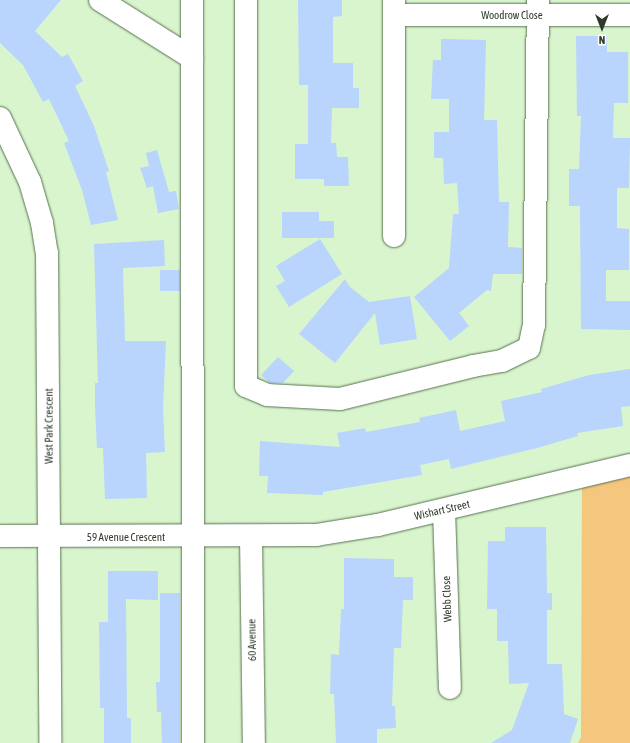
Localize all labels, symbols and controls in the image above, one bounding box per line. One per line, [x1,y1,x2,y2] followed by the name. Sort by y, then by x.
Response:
[481,8,543,22] street label: Woodrow Close
[582,8,622,48] north arrow
[599,34,605,46] text: N
[42,388,56,464] street label: West Park Crescent
[413,497,471,523] street label: Wishart Street
[87,530,165,544] street label: 59 Avenue Crescent
[440,576,454,622] street label: Webb Close
[245,619,259,661] street label: 60 Avenue

